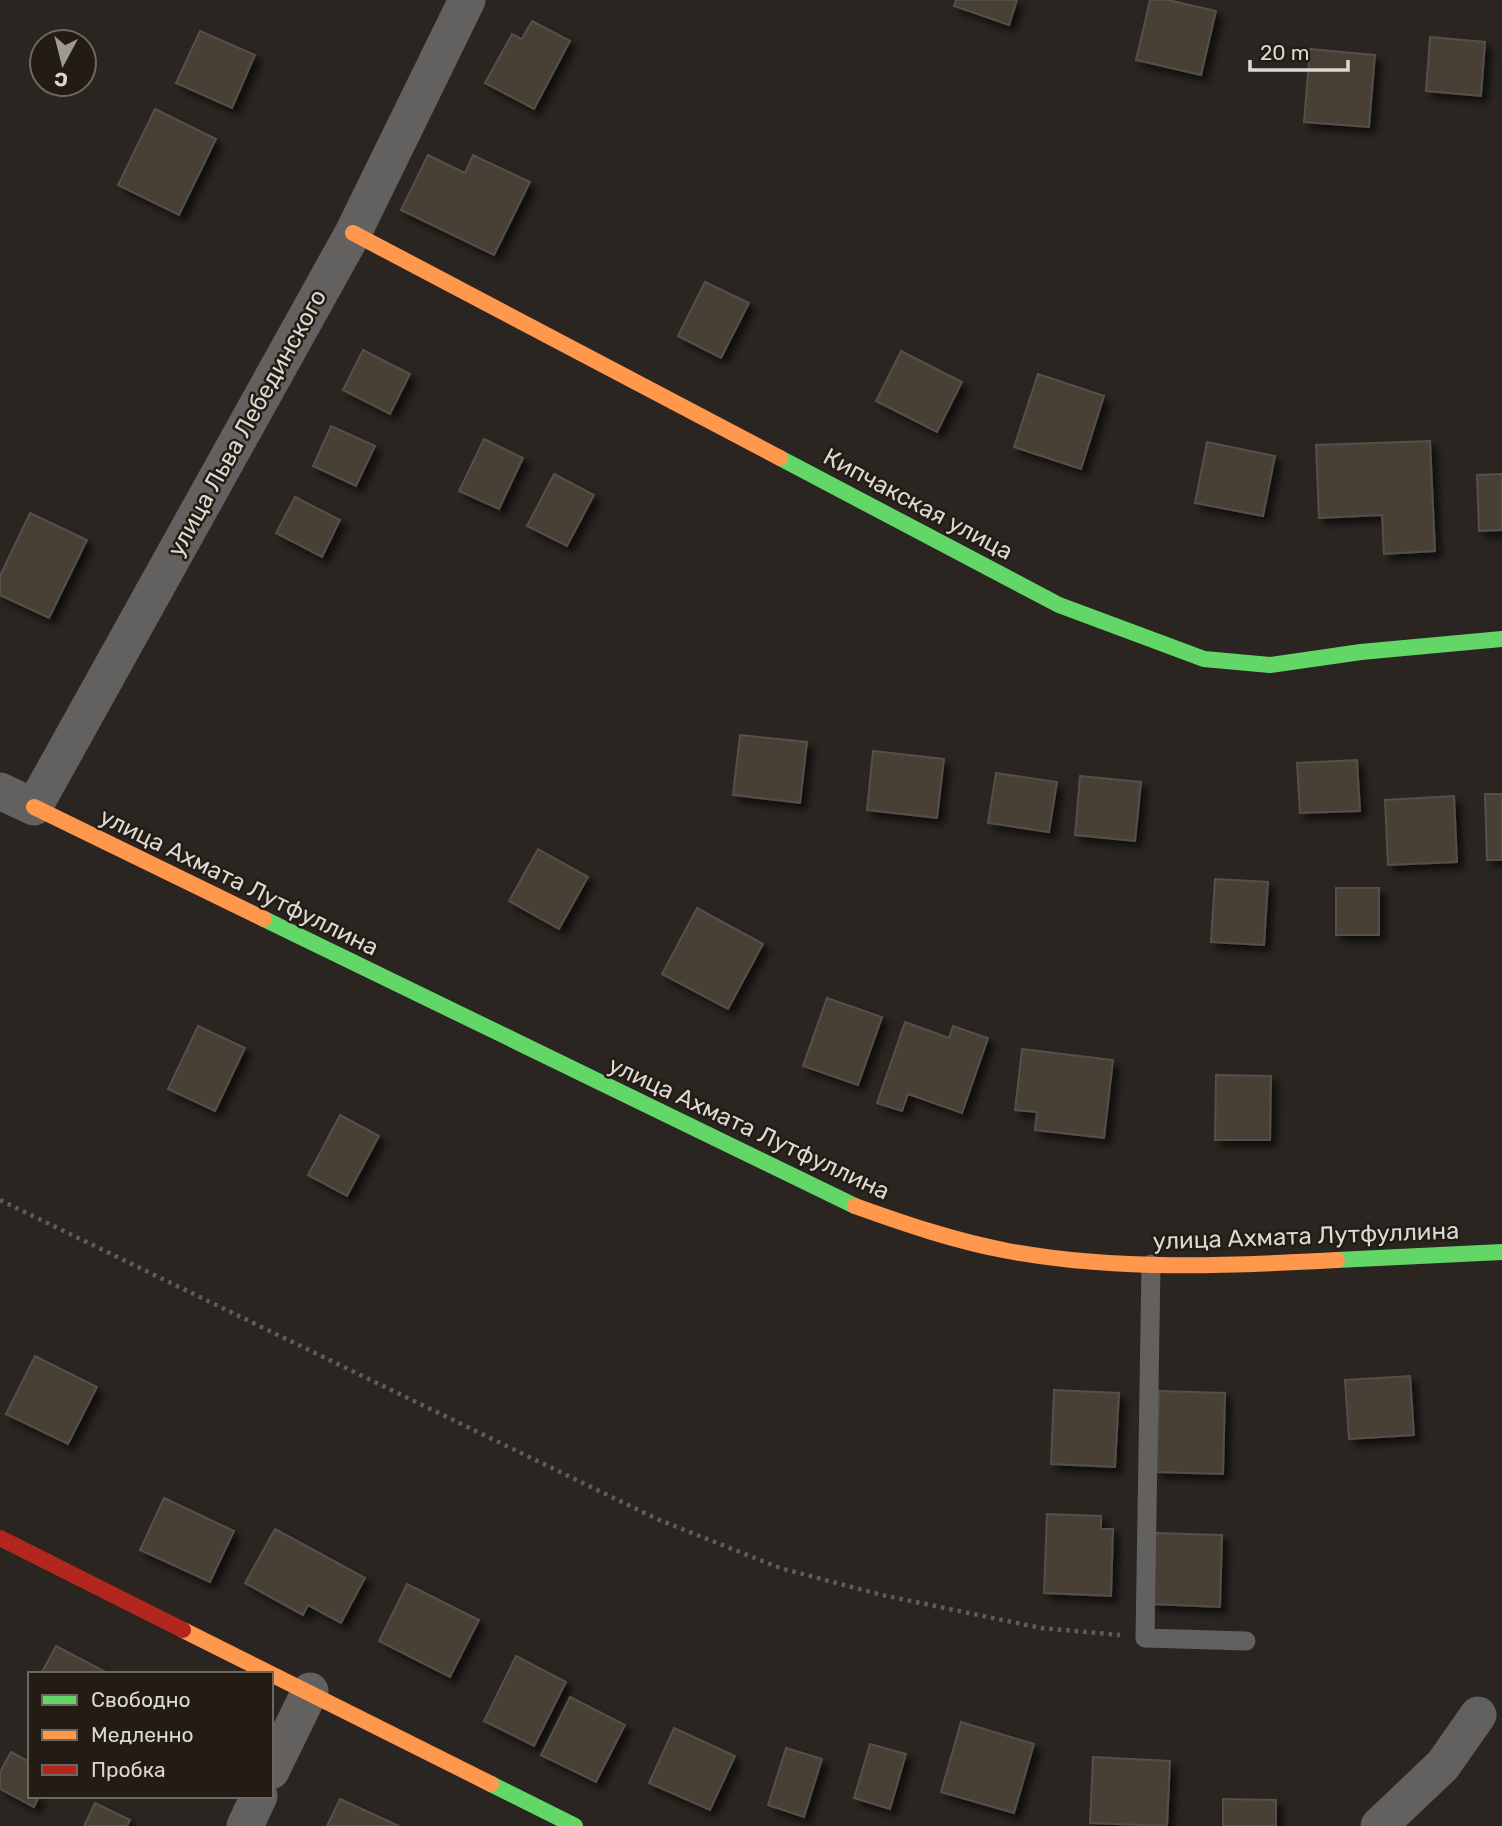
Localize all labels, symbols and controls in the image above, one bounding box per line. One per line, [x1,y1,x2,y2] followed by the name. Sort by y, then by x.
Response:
[28,28,98,98] north arrow
[1250,28,1348,72] scale bar
[1260,40,1309,65] text: 20 m
[53,67,69,92] text: С
[162,285,332,561] street label: улица Льва Лебединского
[819,442,1017,566] street label: Кипчакская улица
[95,802,383,962] street label: улица Ахмата Лутфуллина
[604,1050,894,1206] street label: улица Ахмата Лутфуллина
[1152,1217,1460,1255] street label: улица Ахмата Лутфуллина
[28,1672,273,1798] legend
[91,1687,191,1712] text: Свободно
[91,1722,194,1747] text: Медленно
[91,1757,166,1782] text: Пробка

